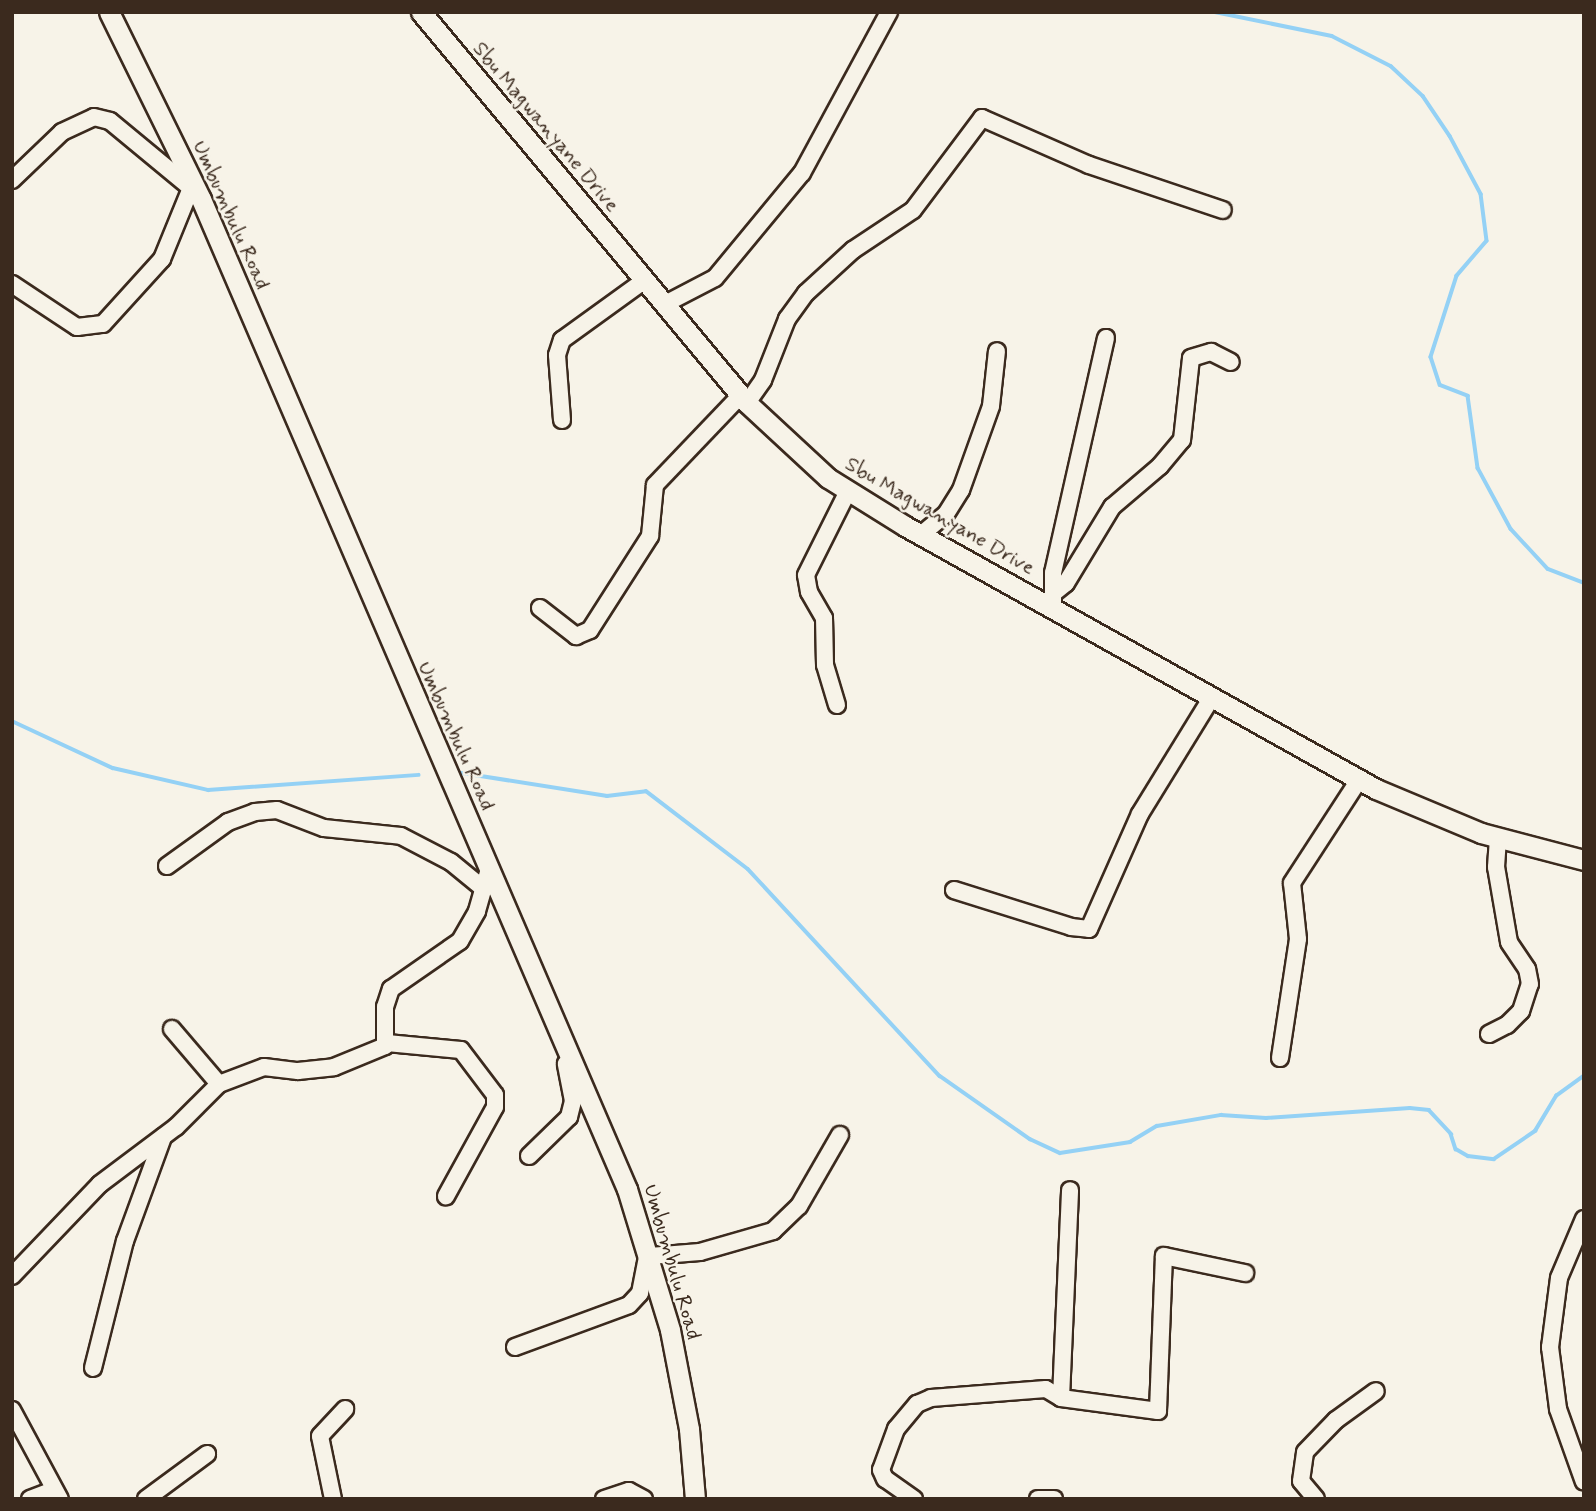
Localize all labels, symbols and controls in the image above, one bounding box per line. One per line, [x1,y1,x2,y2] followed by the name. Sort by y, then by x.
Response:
[466,36,626,218] street label: Sbu Magwanyane Drive
[188,138,274,292] street label: Umbumbulu Road
[840,451,1040,581] street label: Sbu Magwanyane Drive
[413,659,499,813] street label: Umbumbulu Road
[638,1183,706,1341] street label: Umbumbulu Road

